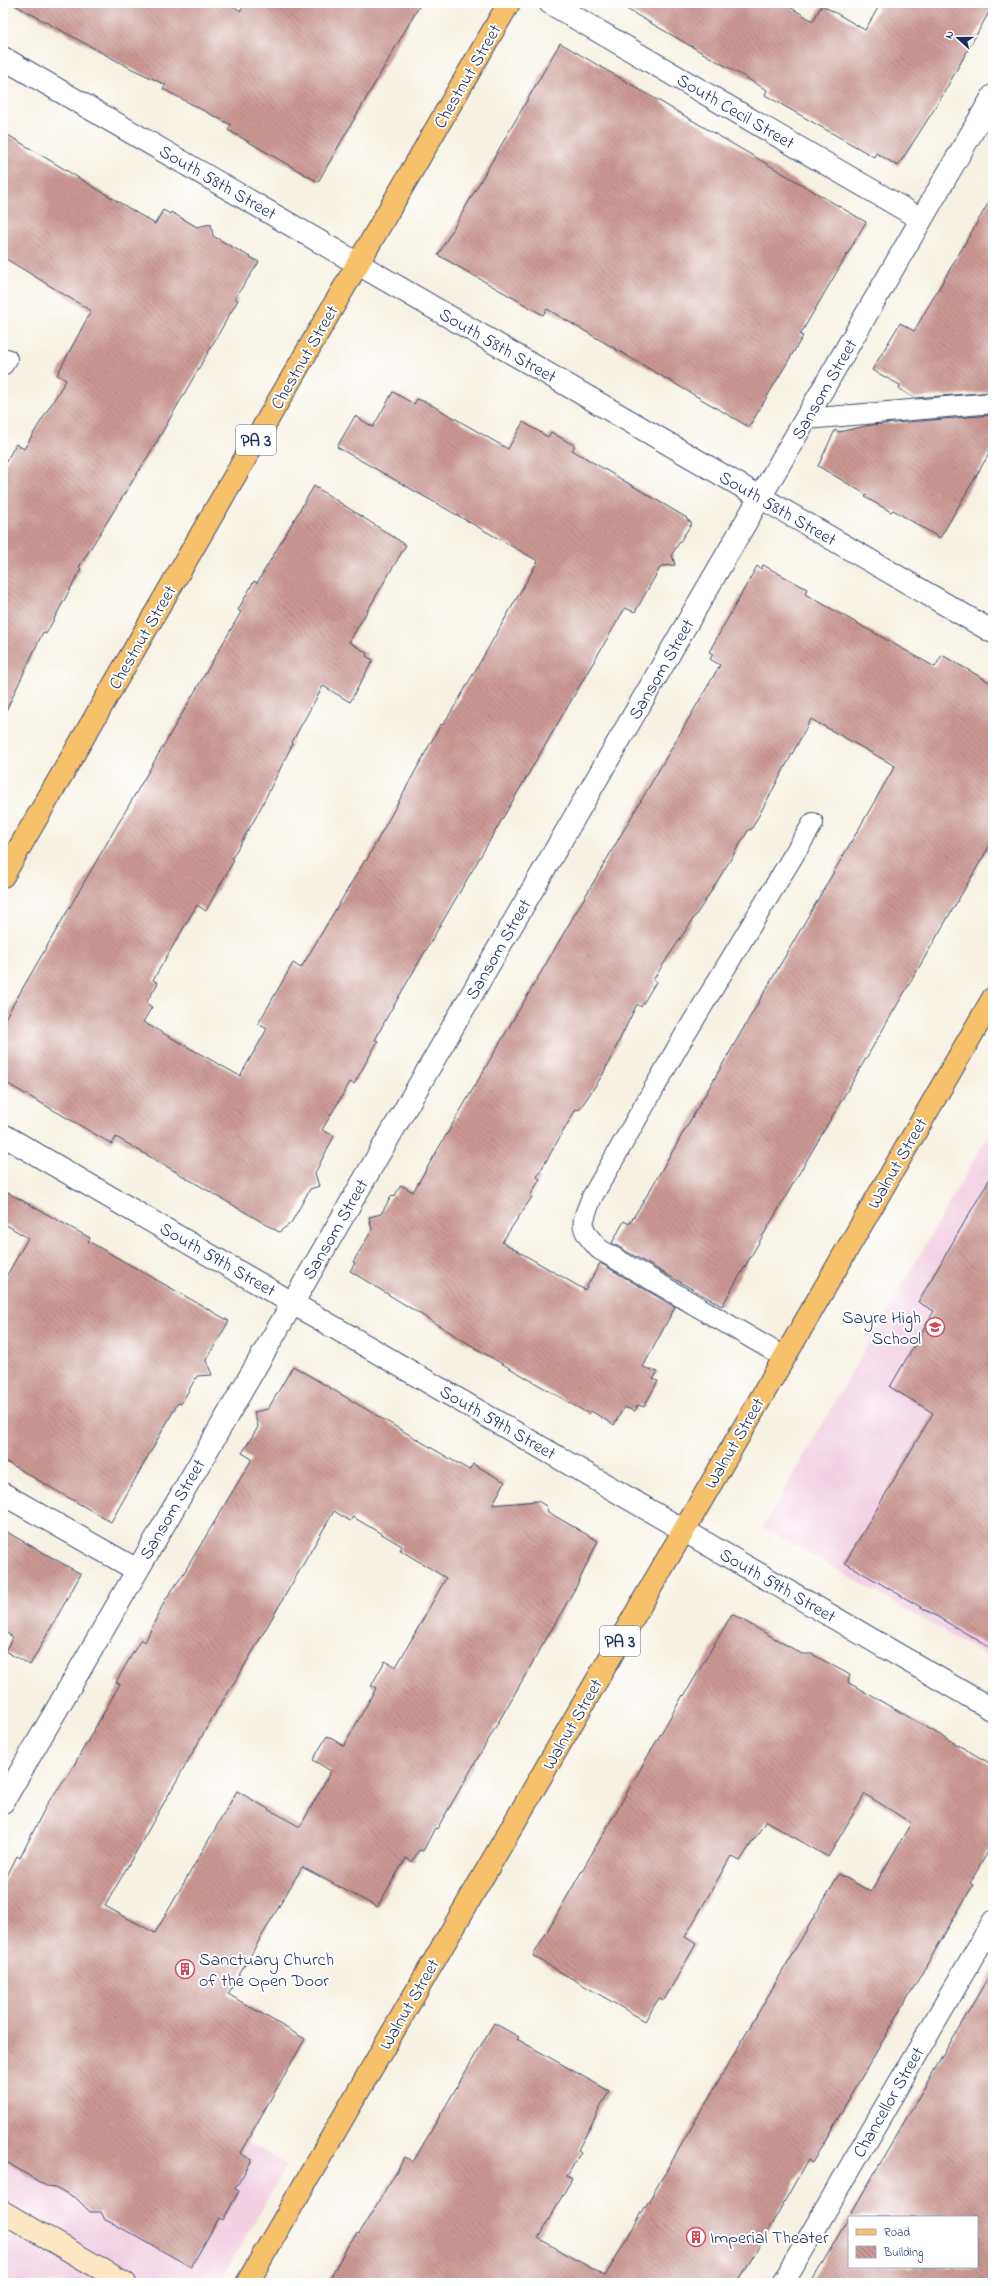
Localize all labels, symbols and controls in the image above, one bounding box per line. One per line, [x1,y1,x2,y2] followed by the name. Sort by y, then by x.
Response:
[938,18,978,58] north arrow
[428,20,509,134] street label: Chestnut Street
[941,28,958,41] text: N
[671,68,799,157] street label: South Cecil Street
[153,140,281,228] street label: South 58th Street
[265,301,346,415] street label: Chestnut Street
[433,303,561,391] street label: South 58th Street
[786,335,865,445] street label: Sansom Street
[236,425,276,455] road number: PA 3
[713,466,841,554] street label: South 58th Street
[103,581,184,695] street label: Chestnut Street
[623,615,702,725] street label: Sansom Street
[460,895,539,1005] street label: Sansom Street
[862,1113,935,1215] street label: Walnut Street
[297,1175,376,1285] street label: Sansom Street
[154,1217,280,1305] street label: South 59th Street
[842,1306,921,1353] place label: Sayre High School
[924,1316,946,1338] school or university icon: Sayre High School
[434,1380,560,1468] street label: South 59th Street
[699,1393,772,1495] street label: Walnut Street
[134,1455,213,1565] street label: Sansom Street
[714,1543,840,1631] street label: South 59th Street
[600,1626,640,1656] road number: PA 3
[537,1674,610,1776] street label: Walnut Street
[199,1948,334,1995] place label: Sanctuary Church of the Open Door
[374,1954,447,2056] street label: Walnut Street
[174,1958,196,1980] building icon: Sanctuary Church of the Open Door
[847,2043,932,2163] street label: Chancellor Street
[848,2216,978,2268] legend
[884,2224,910,2242] text: Road
[685,2226,707,2248] building icon: Imperial Theater
[710,2226,829,2252] place label: Imperial Theater
[883,2244,923,2263] text: Building

